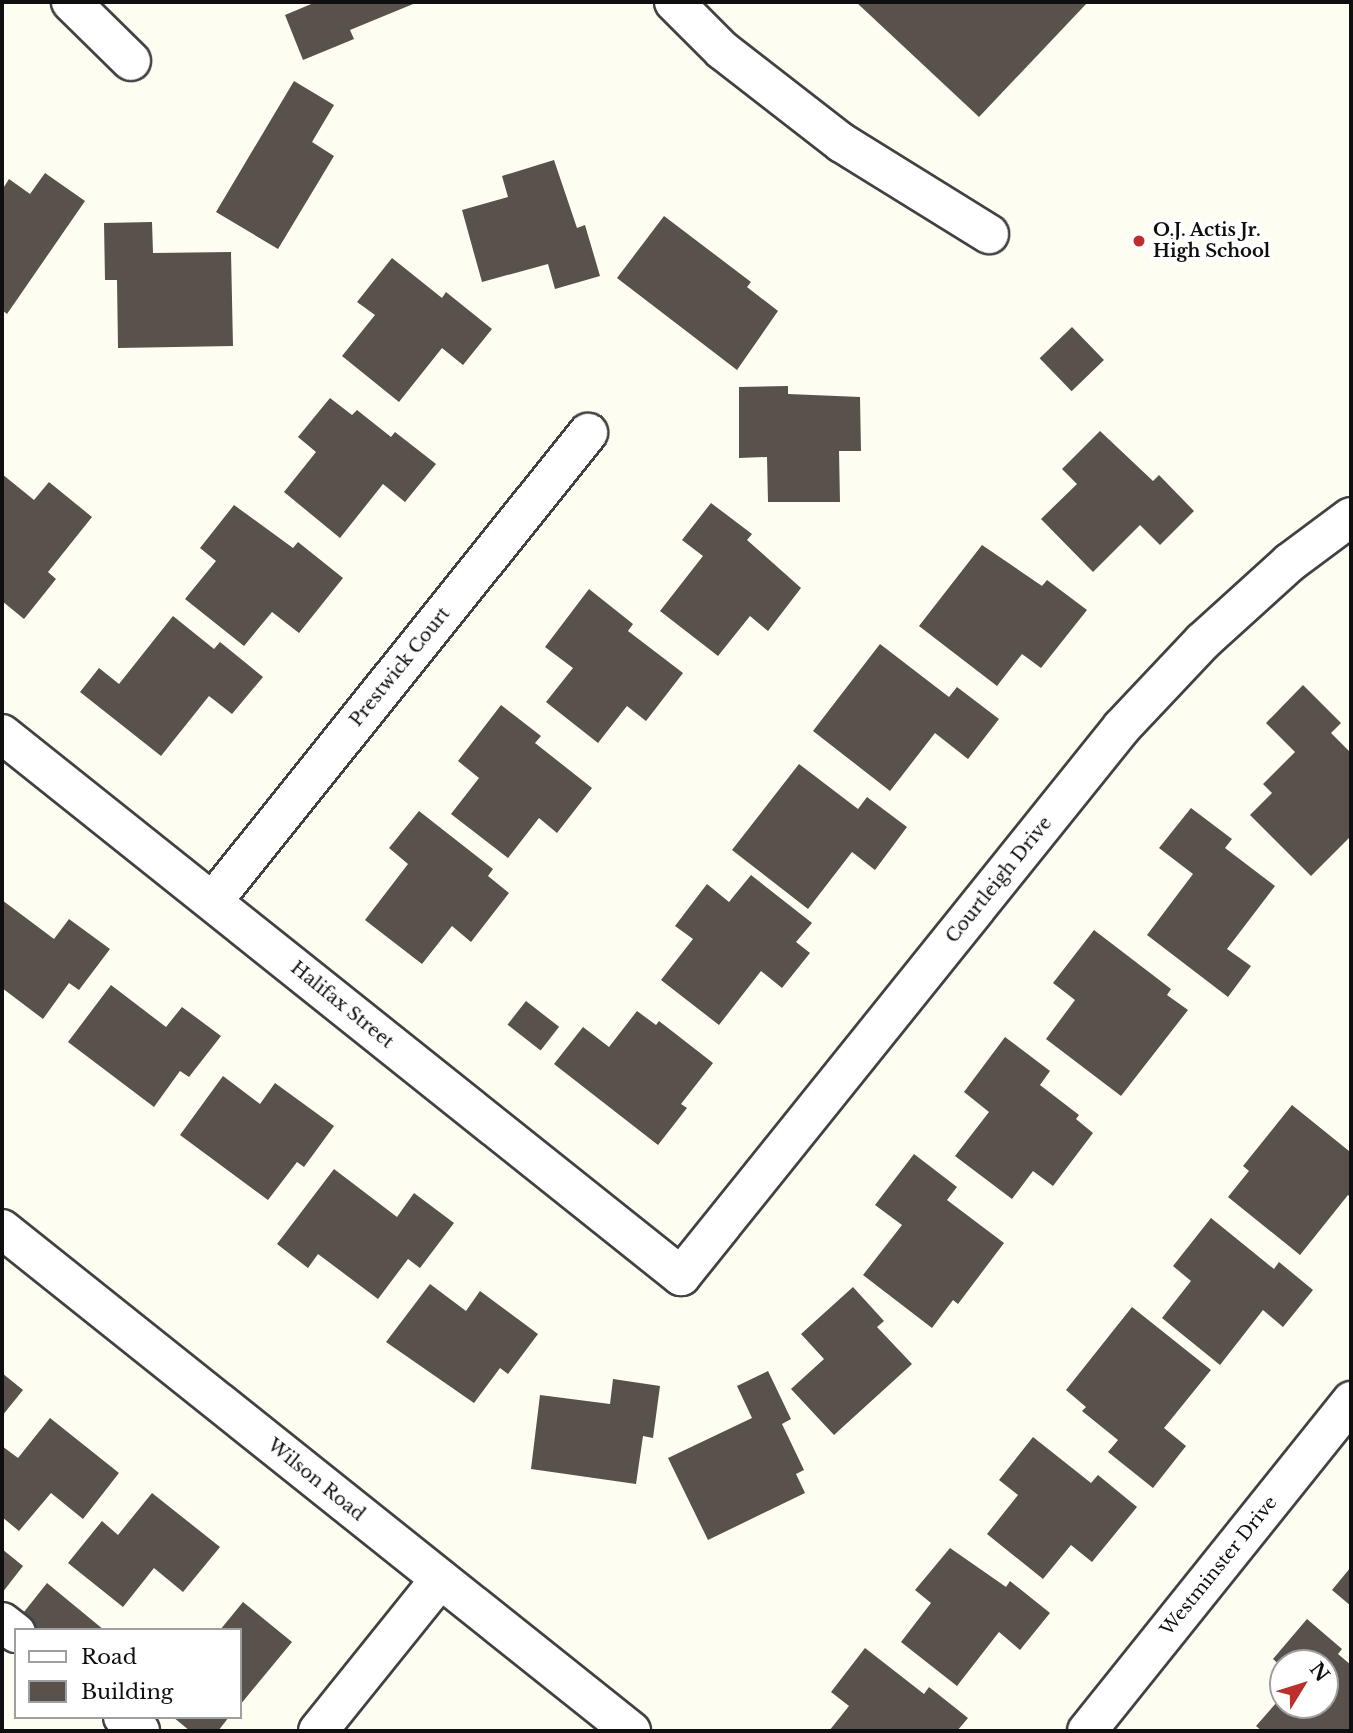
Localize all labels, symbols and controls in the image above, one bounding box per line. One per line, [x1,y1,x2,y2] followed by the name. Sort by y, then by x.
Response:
[1153,220,1270,262] place label: O.J. Actis Jr. High School
[1131,233,1147,249] marker: O.J. Actis Jr. High School
[345,603,455,731] street label: Prestwick Court
[942,813,1056,947] street label: Courtleigh Drive
[286,957,398,1053] street label: Halifax Street
[263,1434,369,1526] street label: Wilson Road
[1156,1492,1282,1640] street label: Westminster Drive
[14,1628,242,1719] legend
[81,1644,137,1670] text: Road
[1269,1649,1339,1719] north arrow
[1305,1658,1334,1686] text: N
[81,1679,173,1705] text: Building

